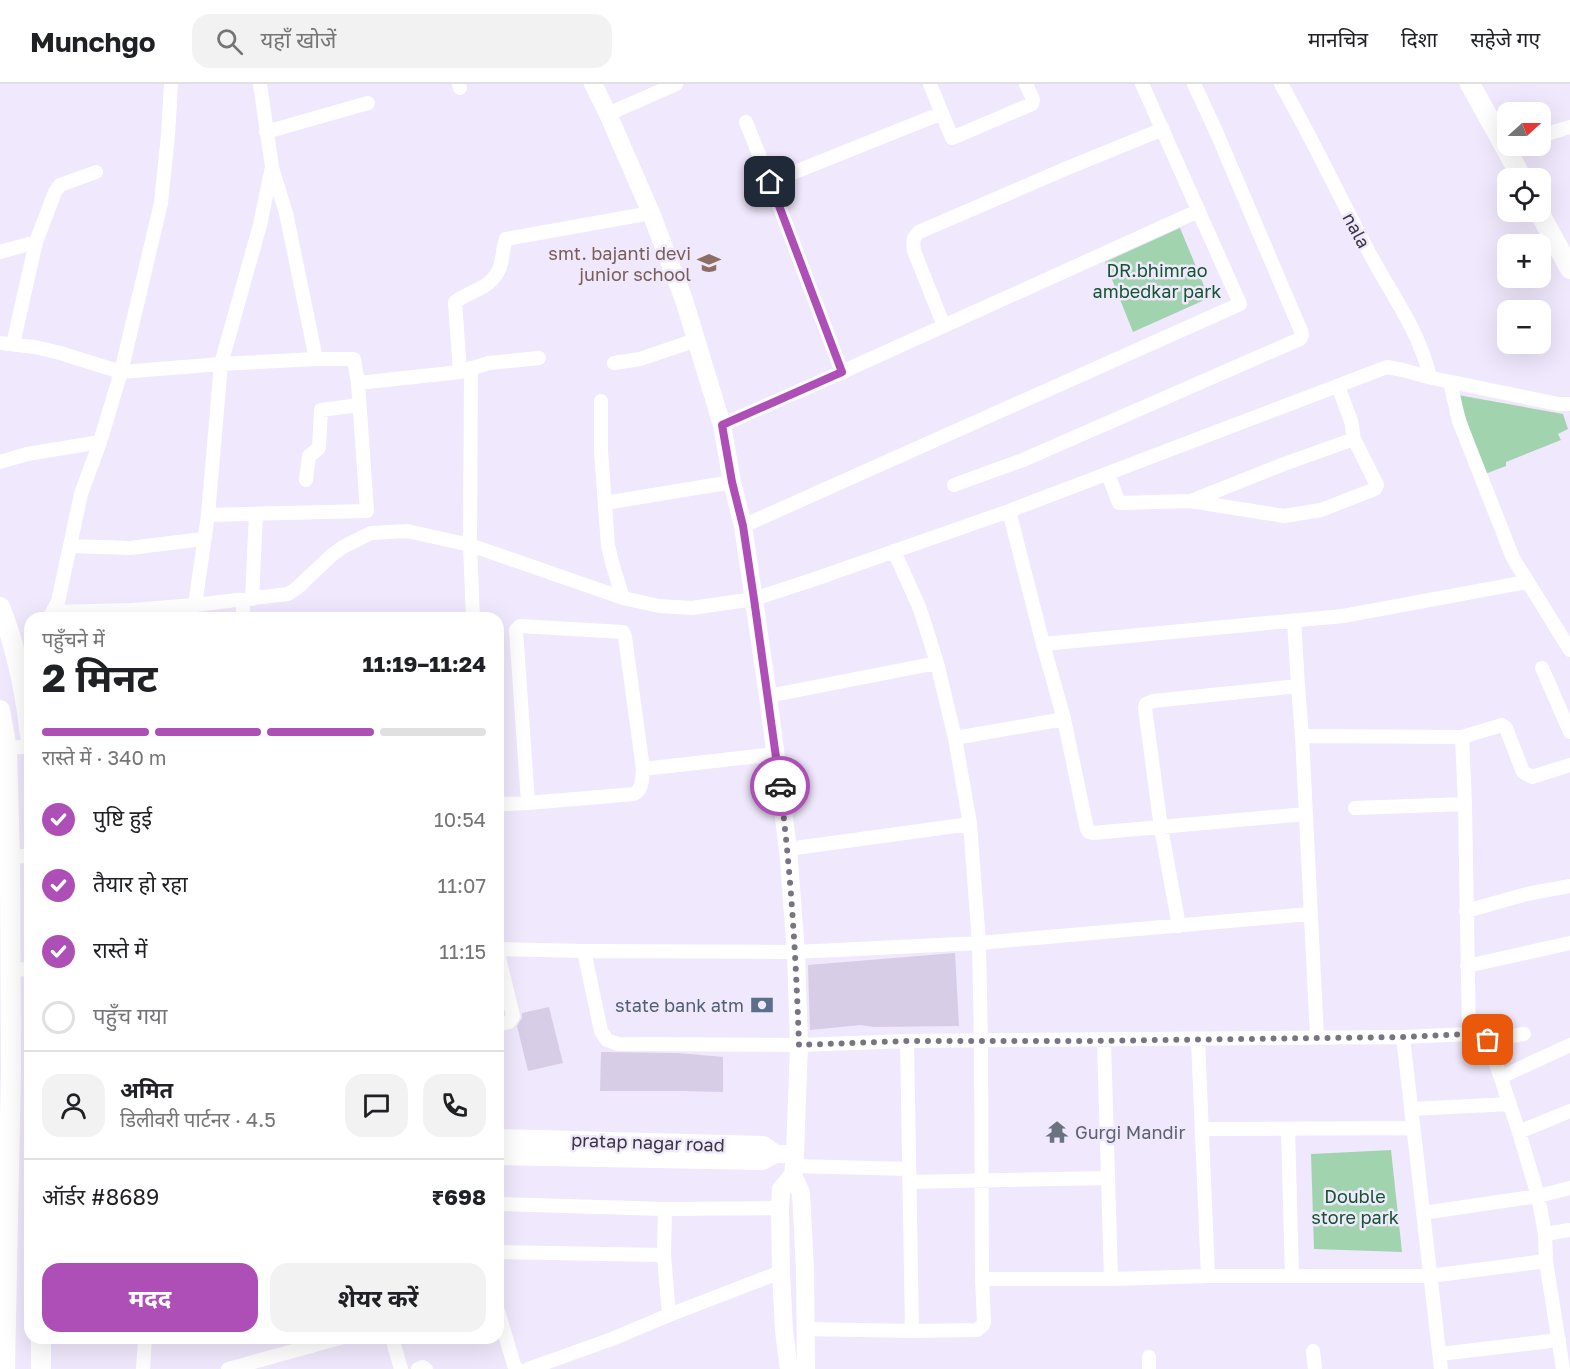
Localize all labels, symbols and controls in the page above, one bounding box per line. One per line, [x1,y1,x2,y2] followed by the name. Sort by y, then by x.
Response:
[192,14,612,68] search box
[30,25,156,58] text: Munchgo
[213,25,246,58] icon: search
[261,26,336,53] text: यहाँ खोजें
[1308,26,1368,52] text: मानचित्र
[1401,26,1437,52] text: दिशा
[1470,26,1540,52] text: सहेजे गए
[1497,102,1551,156] north arrow
[1497,102,1551,354] map controls
[744,156,795,207] pin
[753,165,786,198] icon: home
[1497,168,1551,222] button: locate
[1339,208,1375,252] street label: nala
[1497,234,1551,288] button: +
[548,242,691,285] place label: smt. bajanti devi junior school
[696,250,722,276] school or university icon: smt. bajanti devi junior school
[1093,259,1221,302] park label: DR.bhimrao ambedkar park
[1497,300,1551,354] button: −
[42,627,105,651] text: पहुँचने में
[362,650,486,677] text: 11:19–11:24
[42,654,157,701] text: 2 मिनट
[42,745,167,769] text: रास्ते में · 340 m
[750,756,810,816] courier
[764,770,797,803] icon: car
[42,803,75,836] icon: check
[93,804,152,831] text: पुष्टि हुई
[434,807,486,831] text: 10:54
[42,869,75,902] icon: check
[93,870,188,897] text: तैयार हो रहा
[438,873,486,897] text: 11:07
[42,935,75,968] icon: check
[93,936,147,963] text: रास्ते में
[439,939,486,963] text: 11:15
[749,992,775,1018] bank icon: state bank atm
[615,994,744,1016] place label: state bank atm
[93,1002,168,1029] text: पहुँच गया
[1462,1014,1513,1065] pin
[1471,1023,1504,1056] icon: bag
[42,1074,105,1137] button: person
[345,1074,408,1137] button: chat
[423,1074,486,1137] button: phone
[120,1076,173,1103] text: अमित
[120,1107,276,1131] text: डिलीवरी पार्टनर · 4.5
[1044,1119,1070,1145] temple icon: Gurgi Mandir
[1075,1121,1185,1143] place label: Gurgi Mandir
[571,1128,725,1156] street label: pratap nagar road
[42,1183,159,1210] text: ऑर्डर #8689
[431,1183,486,1210] text: ₹698
[1311,1185,1399,1228] park label: Double store park
[42,1263,258,1332] button: मदद
[270,1263,486,1332] button: शेयर करें

